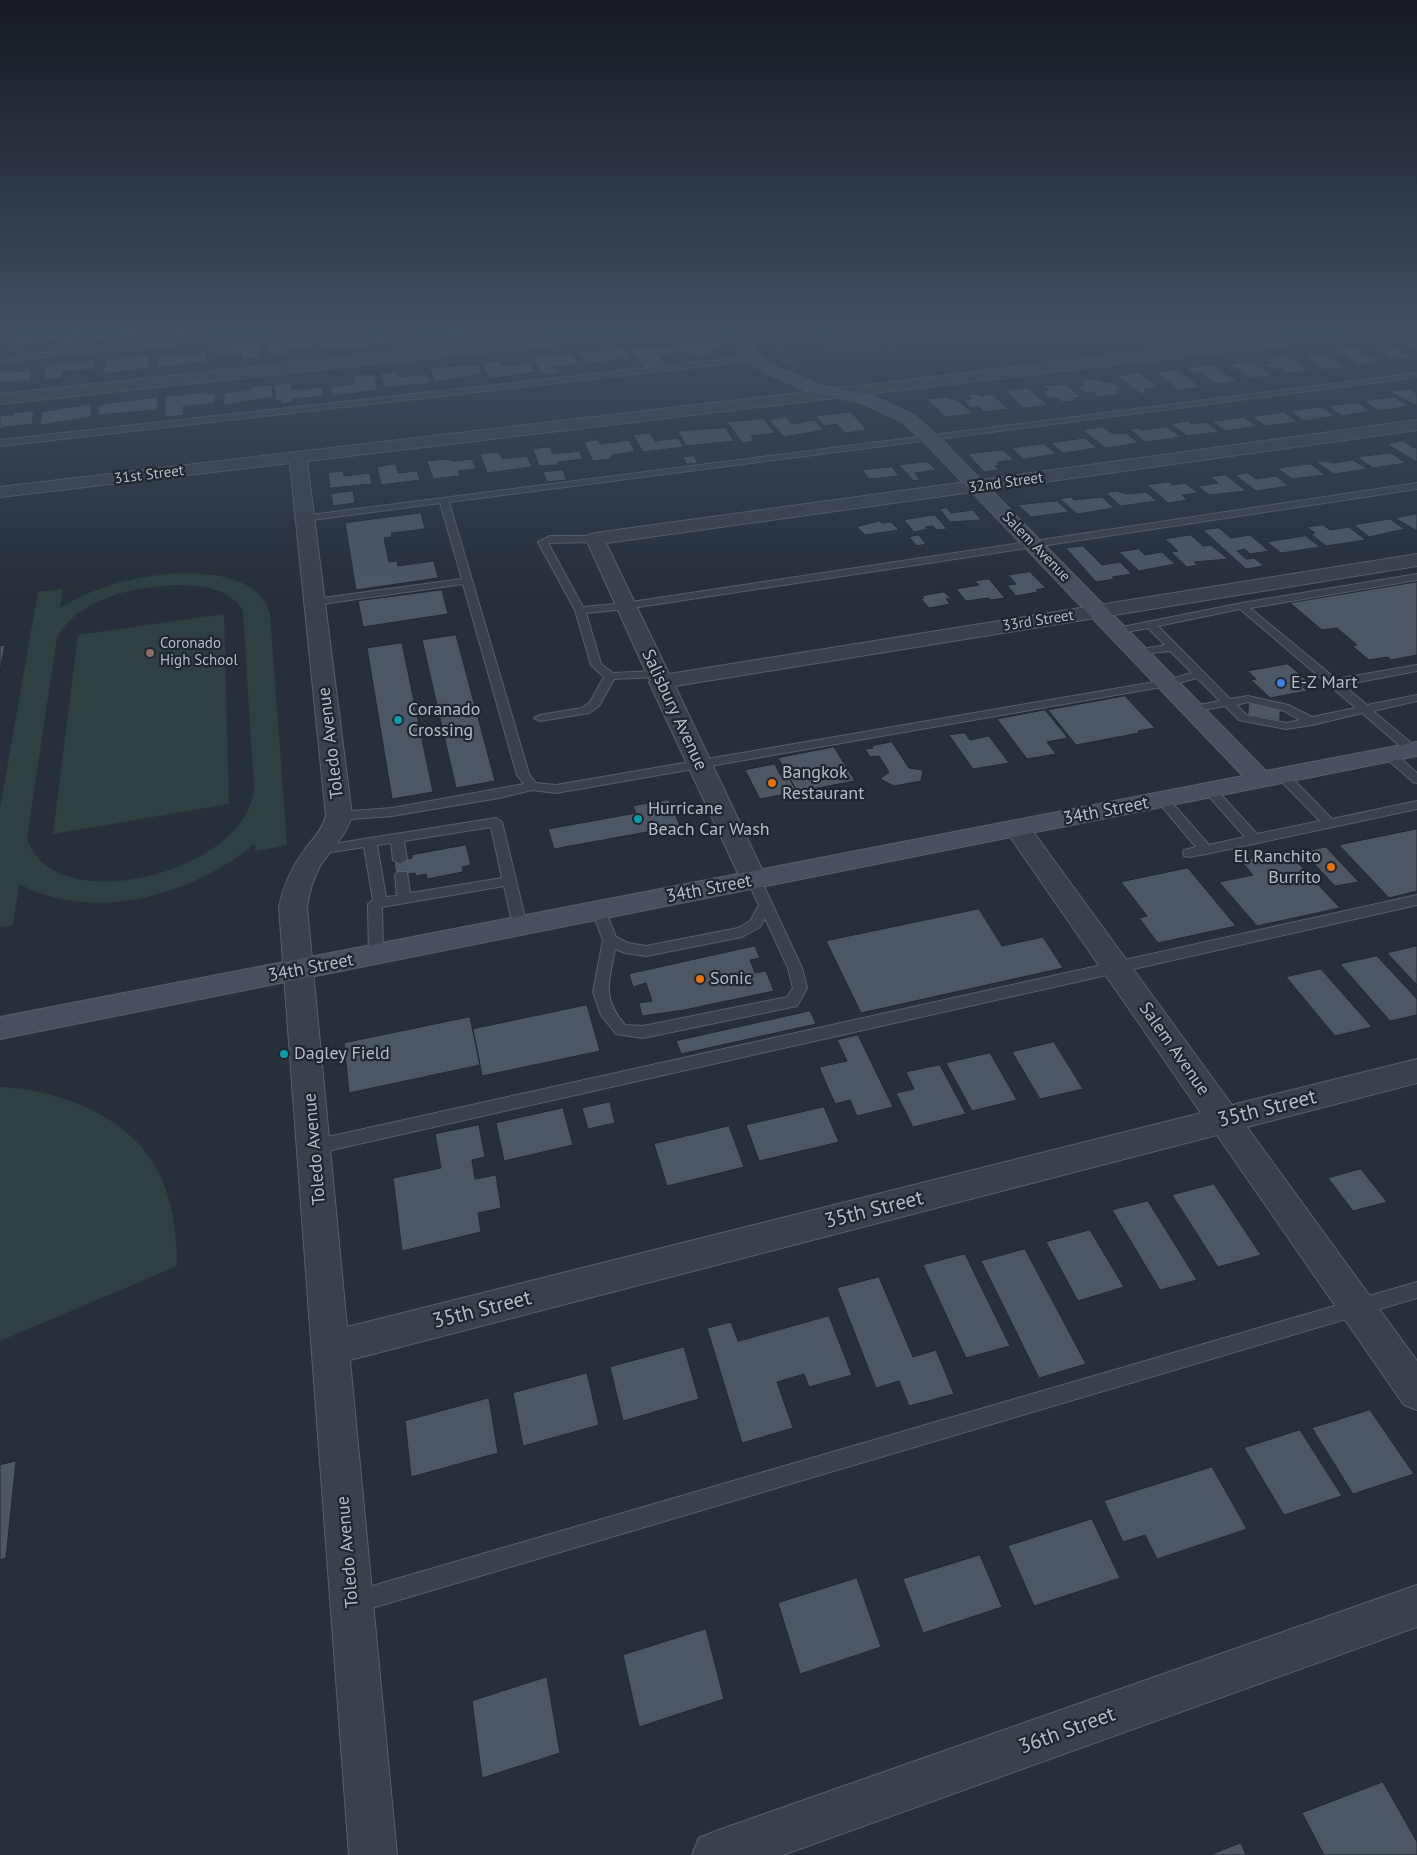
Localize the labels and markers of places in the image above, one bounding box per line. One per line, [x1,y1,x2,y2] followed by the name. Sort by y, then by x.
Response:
[160,635,238,670] place label: Coronado High School
[144,647,156,659] marker: Coronado High School
[1291,672,1357,694] place label: E-Z Mart
[1275,677,1287,689] marker: E-Z Mart
[408,699,480,742] place label: Coranado Crossing
[392,714,404,726] marker: Coranado Crossing
[782,762,864,804] place label: Bangkok Restaurant
[766,777,778,789] marker: Bangkok Restaurant
[648,798,770,841] place label: Hurricane Beach Car Wash
[632,813,644,825] marker: Hurricane Beach Car Wash
[1234,846,1321,889] place label: El Ranchito Burrito
[1325,861,1337,873] marker: El Ranchito Burrito
[710,968,752,990] place label: Sonic
[694,973,706,985] marker: Sonic
[294,1043,390,1065] place label: Dagley Field
[278,1048,290,1060] marker: Dagley Field

